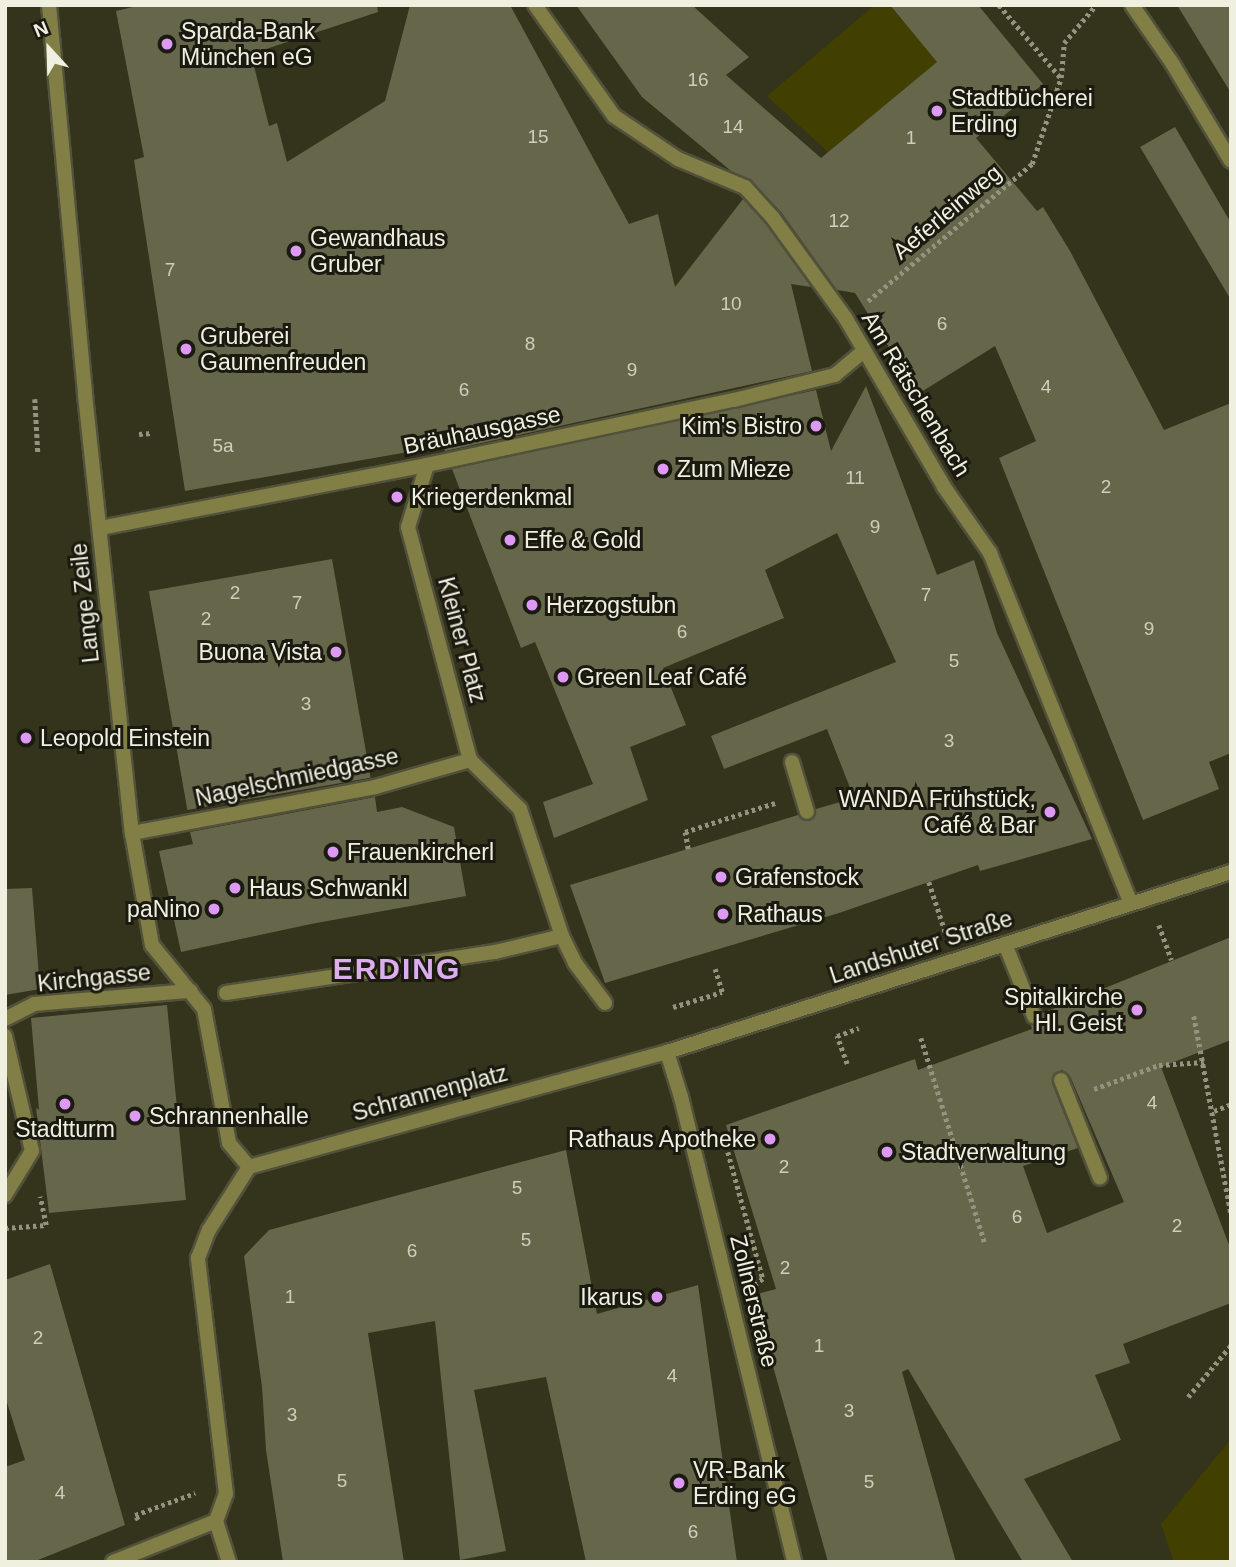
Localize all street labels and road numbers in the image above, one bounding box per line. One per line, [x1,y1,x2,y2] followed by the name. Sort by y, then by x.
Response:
[887,159,1007,265] street label: Aeferleinweg
[856,306,976,482] street label: Am Rätschenbach
[401,400,563,460] street label: Bräuhausgasse
[65,542,105,664] street label: Lange Zeile
[432,574,492,706] street label: Kleiner Platz
[193,742,401,812] street label: Nagelschmiedgasse
[826,904,1016,990] street label: Landshuter Straße
[36,958,152,998] street label: Kirchgasse
[349,1059,511,1127] street label: Schrannenplatz
[724,1232,784,1370] street label: Zollnerstraße

